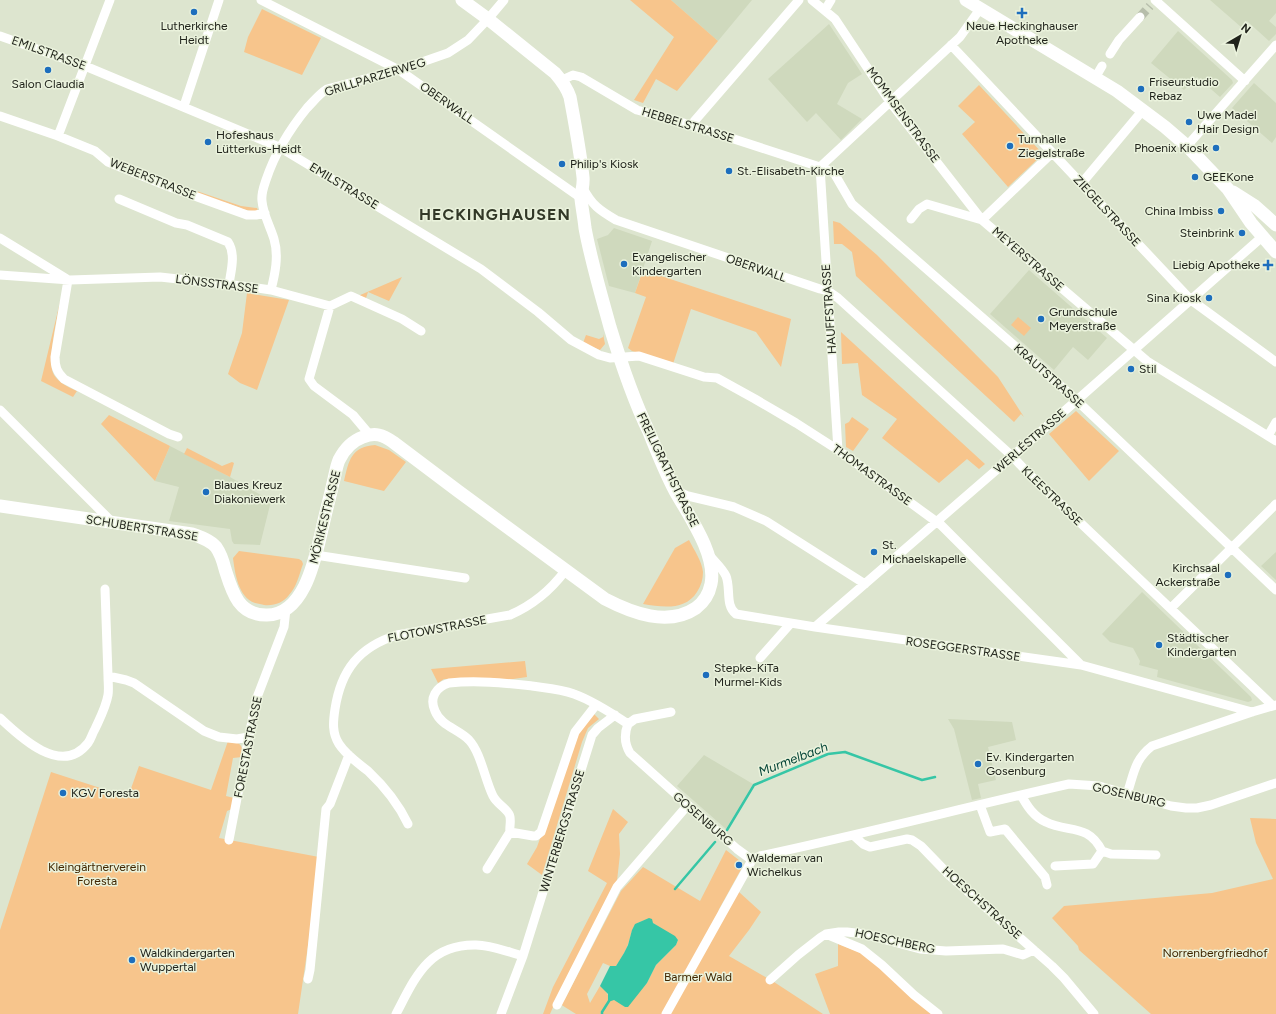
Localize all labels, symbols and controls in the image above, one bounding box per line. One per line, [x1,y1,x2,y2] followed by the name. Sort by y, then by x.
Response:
[189,7,199,17] marker: Lutherkirche Heidt
[1017,8,1027,18] marker: Neue Heckinghauser Apotheke
[1220,16,1260,56] north arrow
[160,19,228,47] place label: Lutherkirche Heidt
[966,19,1078,47] place label: Neue Heckinghauser Apotheke
[1238,21,1253,36] text: N
[10,33,88,73] street label: EMILSTRASSE
[323,55,427,99] street label: GRILLPARZERWEG
[864,64,942,166] street label: MOMMSENSTRASSE
[43,65,53,75] marker: Salon Claudia
[1149,75,1219,103] place label: Friseurstudio Rebaz
[12,77,84,91] place label: Salon Claudia
[417,79,477,127] street label: OBERWALL
[1136,84,1146,94] marker: Friseurstudio Rebaz
[640,104,736,146] street label: HEBBELSTRASSE
[1197,108,1259,136] place label: Uwe Madel Hair Design
[1184,117,1194,127] marker: Uwe Madel Hair Design
[216,128,302,156] place label: Hofeshaus Lütterkus-Heidt
[1018,132,1085,160] place label: Turnhalle Ziegelstraße
[203,137,213,147] marker: Hofeshaus Lütterkus-Heidt
[1005,141,1015,151] marker: Turnhalle Ziegelstraße
[1134,141,1208,155] place label: Phoenix Kiosk
[1211,143,1221,153] marker: Phoenix Kiosk
[108,155,198,203] street label: WEBERSTRASSE
[570,157,639,171] place label: Philip's Kiosk
[557,159,567,169] marker: Philip's Kiosk
[307,160,381,212] street label: EMILSTRASSE
[737,164,845,178] place label: St.-Elisabeth-Kirche
[724,166,734,176] marker: St.-Elisabeth-Kirche
[1203,170,1254,184] place label: GEEKone
[1190,172,1200,182] marker: GEEKone
[1071,173,1143,249] street label: ZIEGELSTRASSE
[1145,204,1213,218] place label: China Imbiss
[419,205,571,224] district label: HECKINGHAUSEN
[1216,206,1226,216] marker: China Imbiss
[989,224,1067,294] street label: MEYERSTRASSE
[1180,226,1234,240] place label: Steinbrink
[1237,228,1247,238] marker: Steinbrink
[632,250,706,278] place label: Evangelischer Kindergarten
[724,251,789,285] street label: OBERWALL
[1172,258,1260,272] place label: Liebig Apotheke
[619,259,629,269] marker: Evangelischer Kindergarten
[1263,260,1273,270] marker: Liebig Apotheke
[819,264,839,354] street label: HAUFFSTRASSE
[175,272,259,296] street label: LÖNSSTRASSE
[1147,291,1201,305] place label: Sina Kiosk
[1204,293,1214,303] marker: Sina Kiosk
[1049,305,1118,333] place label: Grundschule Meyerstraße
[1036,314,1046,324] marker: Grundschule Meyerstraße
[1011,341,1087,411] street label: KRAUTSTRASSE
[1139,362,1156,376] place label: Stil
[1126,364,1136,374] marker: Stil
[991,406,1069,476] street label: WERLÉSTRASSE
[634,410,702,530] street label: FREILIGRATHSTRASSE
[830,441,914,509] street label: THOMASTRASSE
[1019,463,1085,529] street label: KLEESTRASSE
[307,469,343,565] street label: MÖRIKESTRASSE
[214,478,286,506] place label: Blaues Kreuz Diakoniewerk
[201,487,211,497] marker: Blaues Kreuz Diakoniewerk
[85,512,199,544] street label: SCHUBERTSTRASSE
[882,538,967,566] place label: St. Michaelskapelle
[869,547,879,557] marker: St. Michaelskapelle
[1156,561,1220,589] place label: Kirchsaal Ackerstraße
[1223,570,1233,580] marker: Kirchsaal Ackerstraße
[386,613,488,645] street label: FLOTOWSTRASSE
[1167,631,1237,659] place label: Städtischer Kindergarten
[905,634,1021,664] street label: ROSEGGERSTRASSE
[1154,640,1164,650] marker: Städtischer Kindergarten
[714,661,782,689] place label: Stepke-KiTa Murmel-Kids
[701,670,711,680] marker: Stepke-KiTa Murmel-Kids
[231,695,265,799] street label: FORESTASTRASSE
[756,739,830,779] water label: Murmelbach
[986,750,1075,778] place label: Ev. Kindergarten Gosenburg
[973,759,983,769] marker: Ev. Kindergarten Gosenburg
[537,768,587,894] street label: WINTERBERGSTRASSE
[1091,780,1167,810] street label: GOSENBURG
[71,786,139,800] place label: KGV Foresta
[58,788,68,798] marker: KGV Foresta
[670,789,736,849] street label: GOSENBURG
[747,851,823,879] place label: Waldemar van Wichelkus
[48,860,146,888] park label: Kleingärtnerverein Foresta
[734,860,744,870] marker: Waldemar van Wichelkus
[939,864,1025,942] street label: HOESCHSTRASSE
[854,926,936,956] street label: HOESCHBERG
[140,946,235,974] place label: Waldkindergarten Wuppertal
[1162,946,1268,960] park label: Norrenbergfriedhof
[127,955,137,965] marker: Waldkindergarten Wuppertal
[664,970,732,984] park label: Barmer Wald

